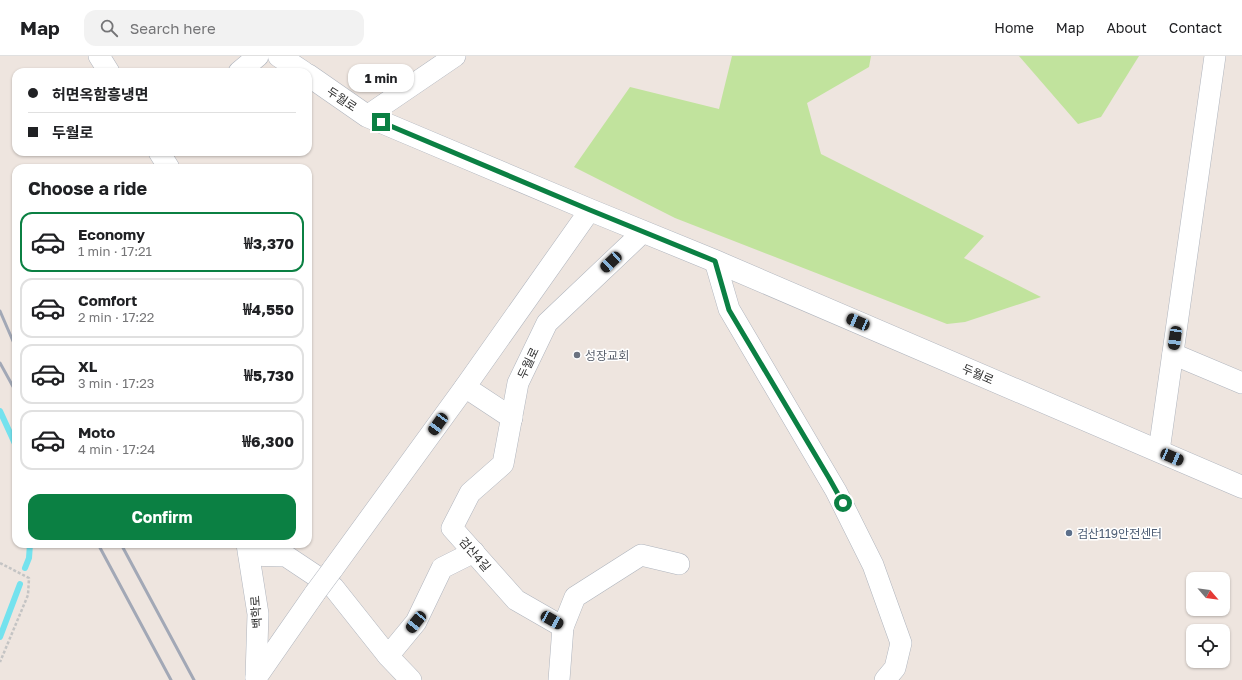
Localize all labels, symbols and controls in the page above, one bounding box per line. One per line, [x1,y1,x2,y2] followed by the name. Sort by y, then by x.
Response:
[84,10,364,46] search box
[20,16,60,39] text: Map
[98,17,120,39] icon: search
[130,19,216,37] text: Search here
[994,19,1034,36] text: Home
[1056,19,1084,36] text: Map
[1106,19,1147,36] text: About
[1169,19,1222,36] text: Contact
[348,64,414,92] callout: 1 min
[365,70,397,86] text: 1 min
[324,84,360,114] street label: 두월로
[52,85,149,103] text: 허면옥함흥냉면
[372,113,390,131] route end
[52,123,93,141] text: 두월로
[28,177,147,199] text: Choose a ride
[30,224,66,260] icon: car
[78,225,145,243] text: Economy
[244,234,294,252] text: ₩3,370
[78,243,152,259] text: 1 min · 17:21
[598,249,624,275] car
[30,290,66,326] icon: car
[78,291,137,309] text: Comfort
[243,300,294,318] text: ₩4,550
[78,309,154,325] text: 2 min · 17:22
[845,312,871,332] car
[1167,325,1183,351] car
[514,345,542,381] street label: 두월로
[585,348,629,363] place label: 성장교회
[572,350,582,360] marker: 성장교회
[30,356,66,392] icon: car
[78,357,97,375] text: XL
[960,361,996,387] street label: 두월로
[244,366,294,384] text: ₩5,730
[78,375,154,391] text: 3 min · 17:23
[426,411,450,437] car
[30,422,66,458] icon: car
[78,423,115,441] text: Moto
[242,432,294,450] text: ₩6,300
[78,441,155,457] text: 4 min · 17:24
[1159,447,1185,467] car
[28,494,296,540] button: Confirm
[834,494,852,512] route start
[1077,526,1162,541] place label: 검산119안전센터
[1064,528,1074,538] marker: 검산119안전센터
[456,534,494,574] street label: 검산4길
[1186,572,1230,616] north arrow
[1186,572,1230,668] map controls
[247,595,265,629] street label: 백학로
[404,609,428,635] car
[539,609,565,631] car
[1186,624,1230,668] button: locate

